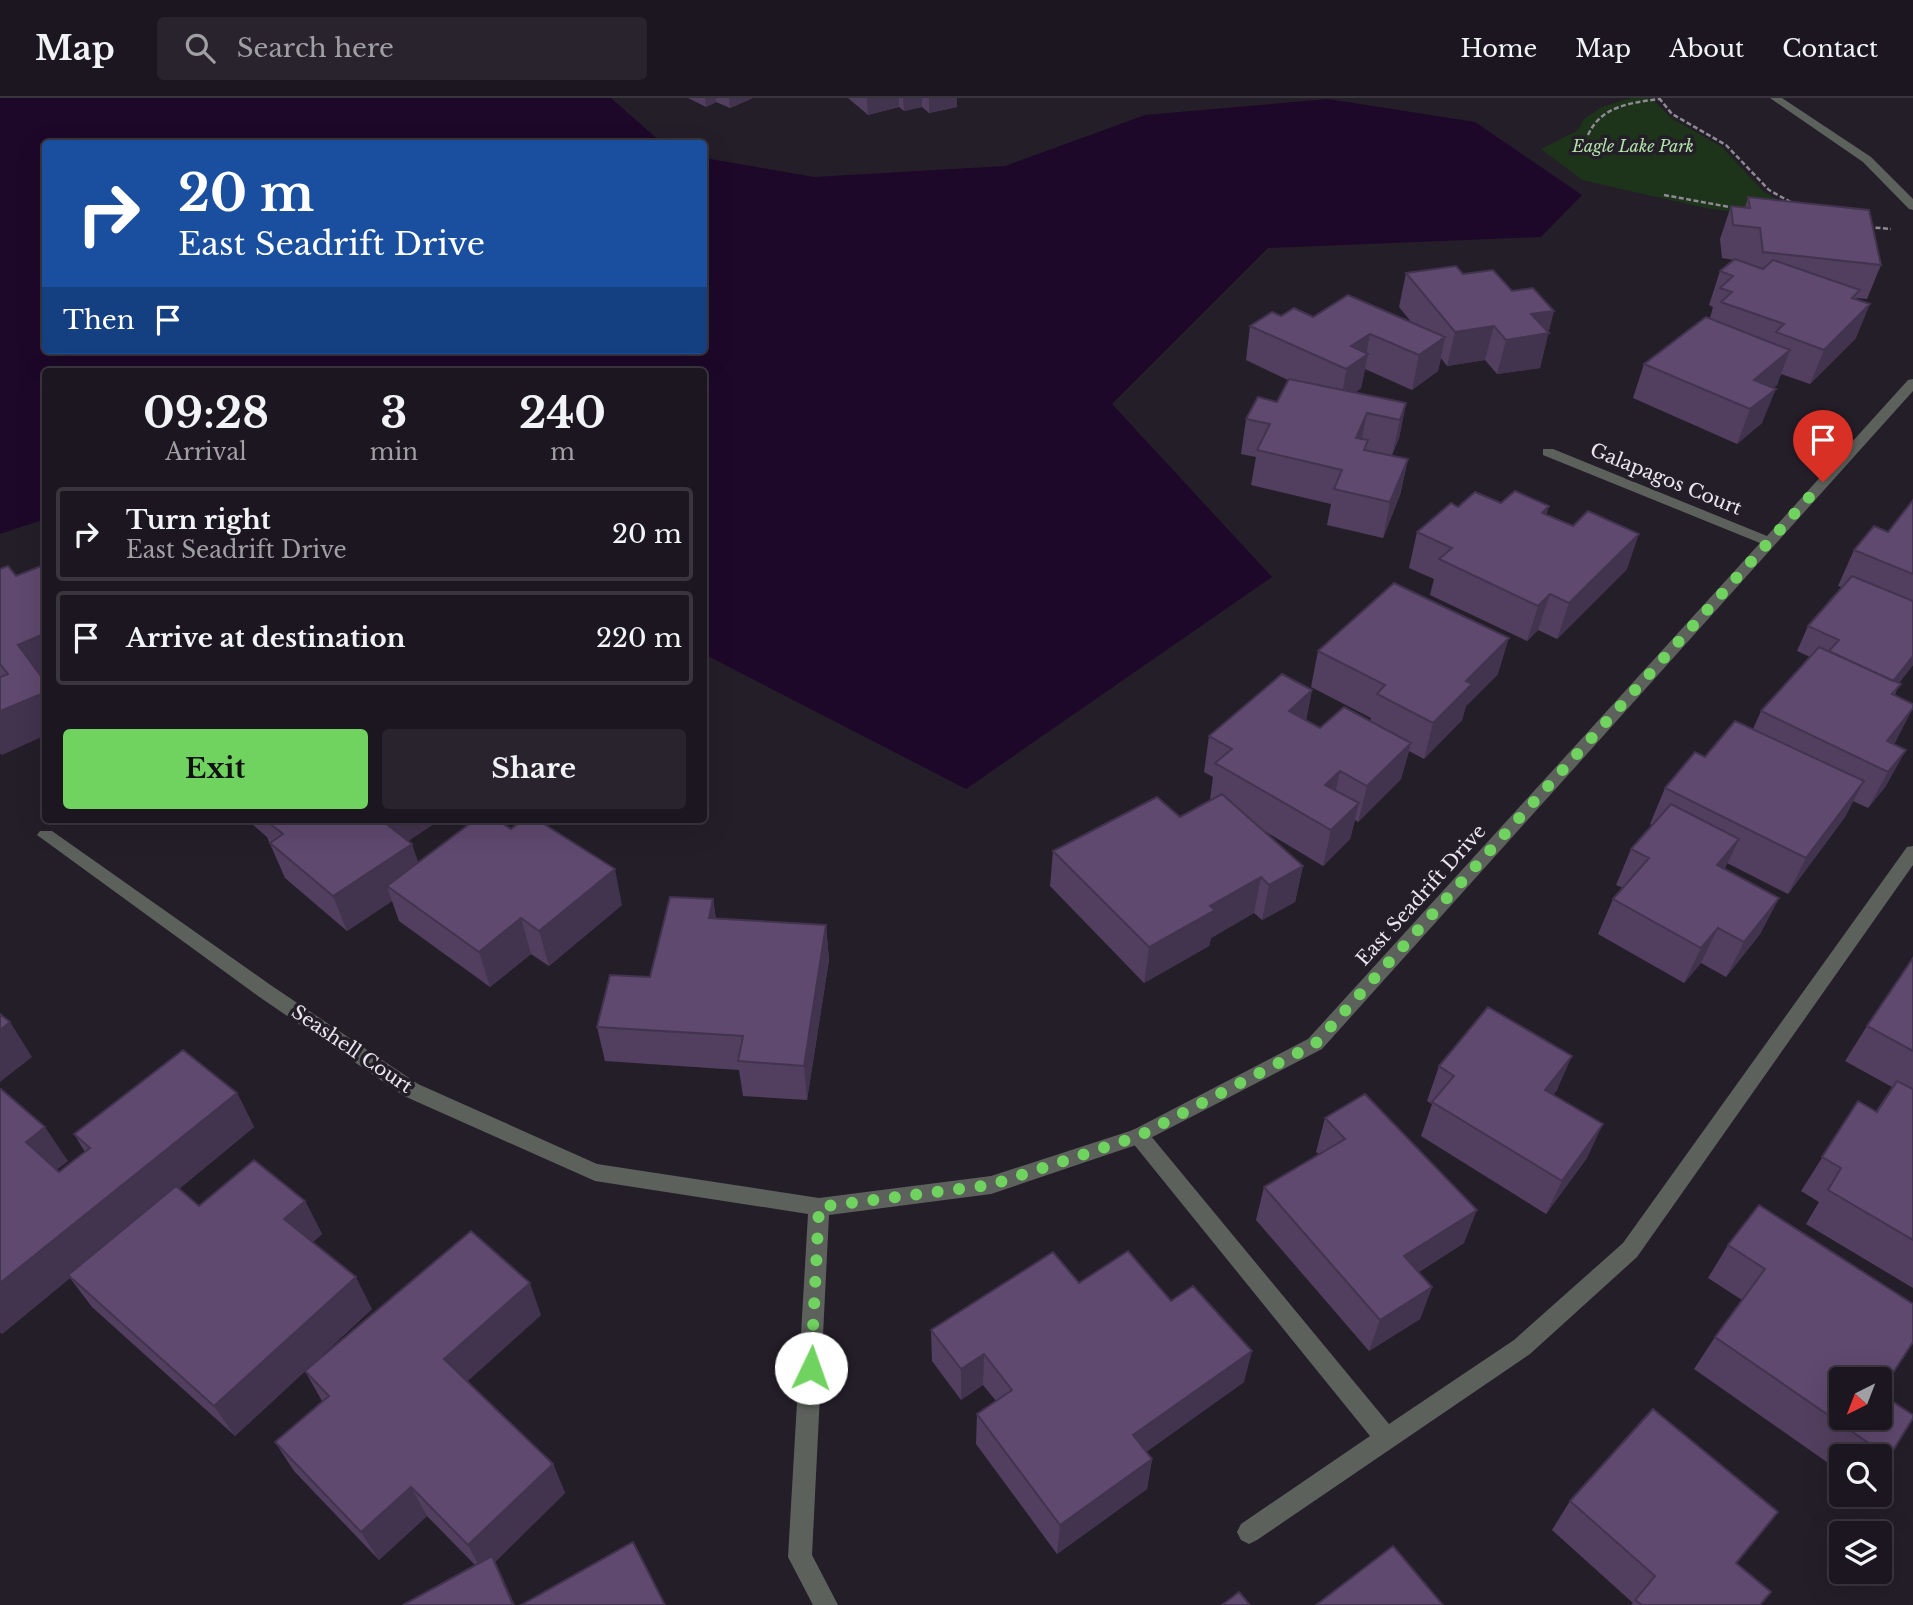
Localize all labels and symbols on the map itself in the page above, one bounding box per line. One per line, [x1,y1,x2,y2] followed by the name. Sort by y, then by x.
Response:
[1571,136,1694,156] park label: Eagle Lake Park
[1793,410,1853,482] pin
[1587,438,1746,520] street label: Galapagos Court
[1351,820,1491,970] street label: East Seadrift Drive
[287,1000,417,1098] street label: Seashell Court
[774,1331,848,1405] position arrow
[1829,1367,1892,1430] north arrow

